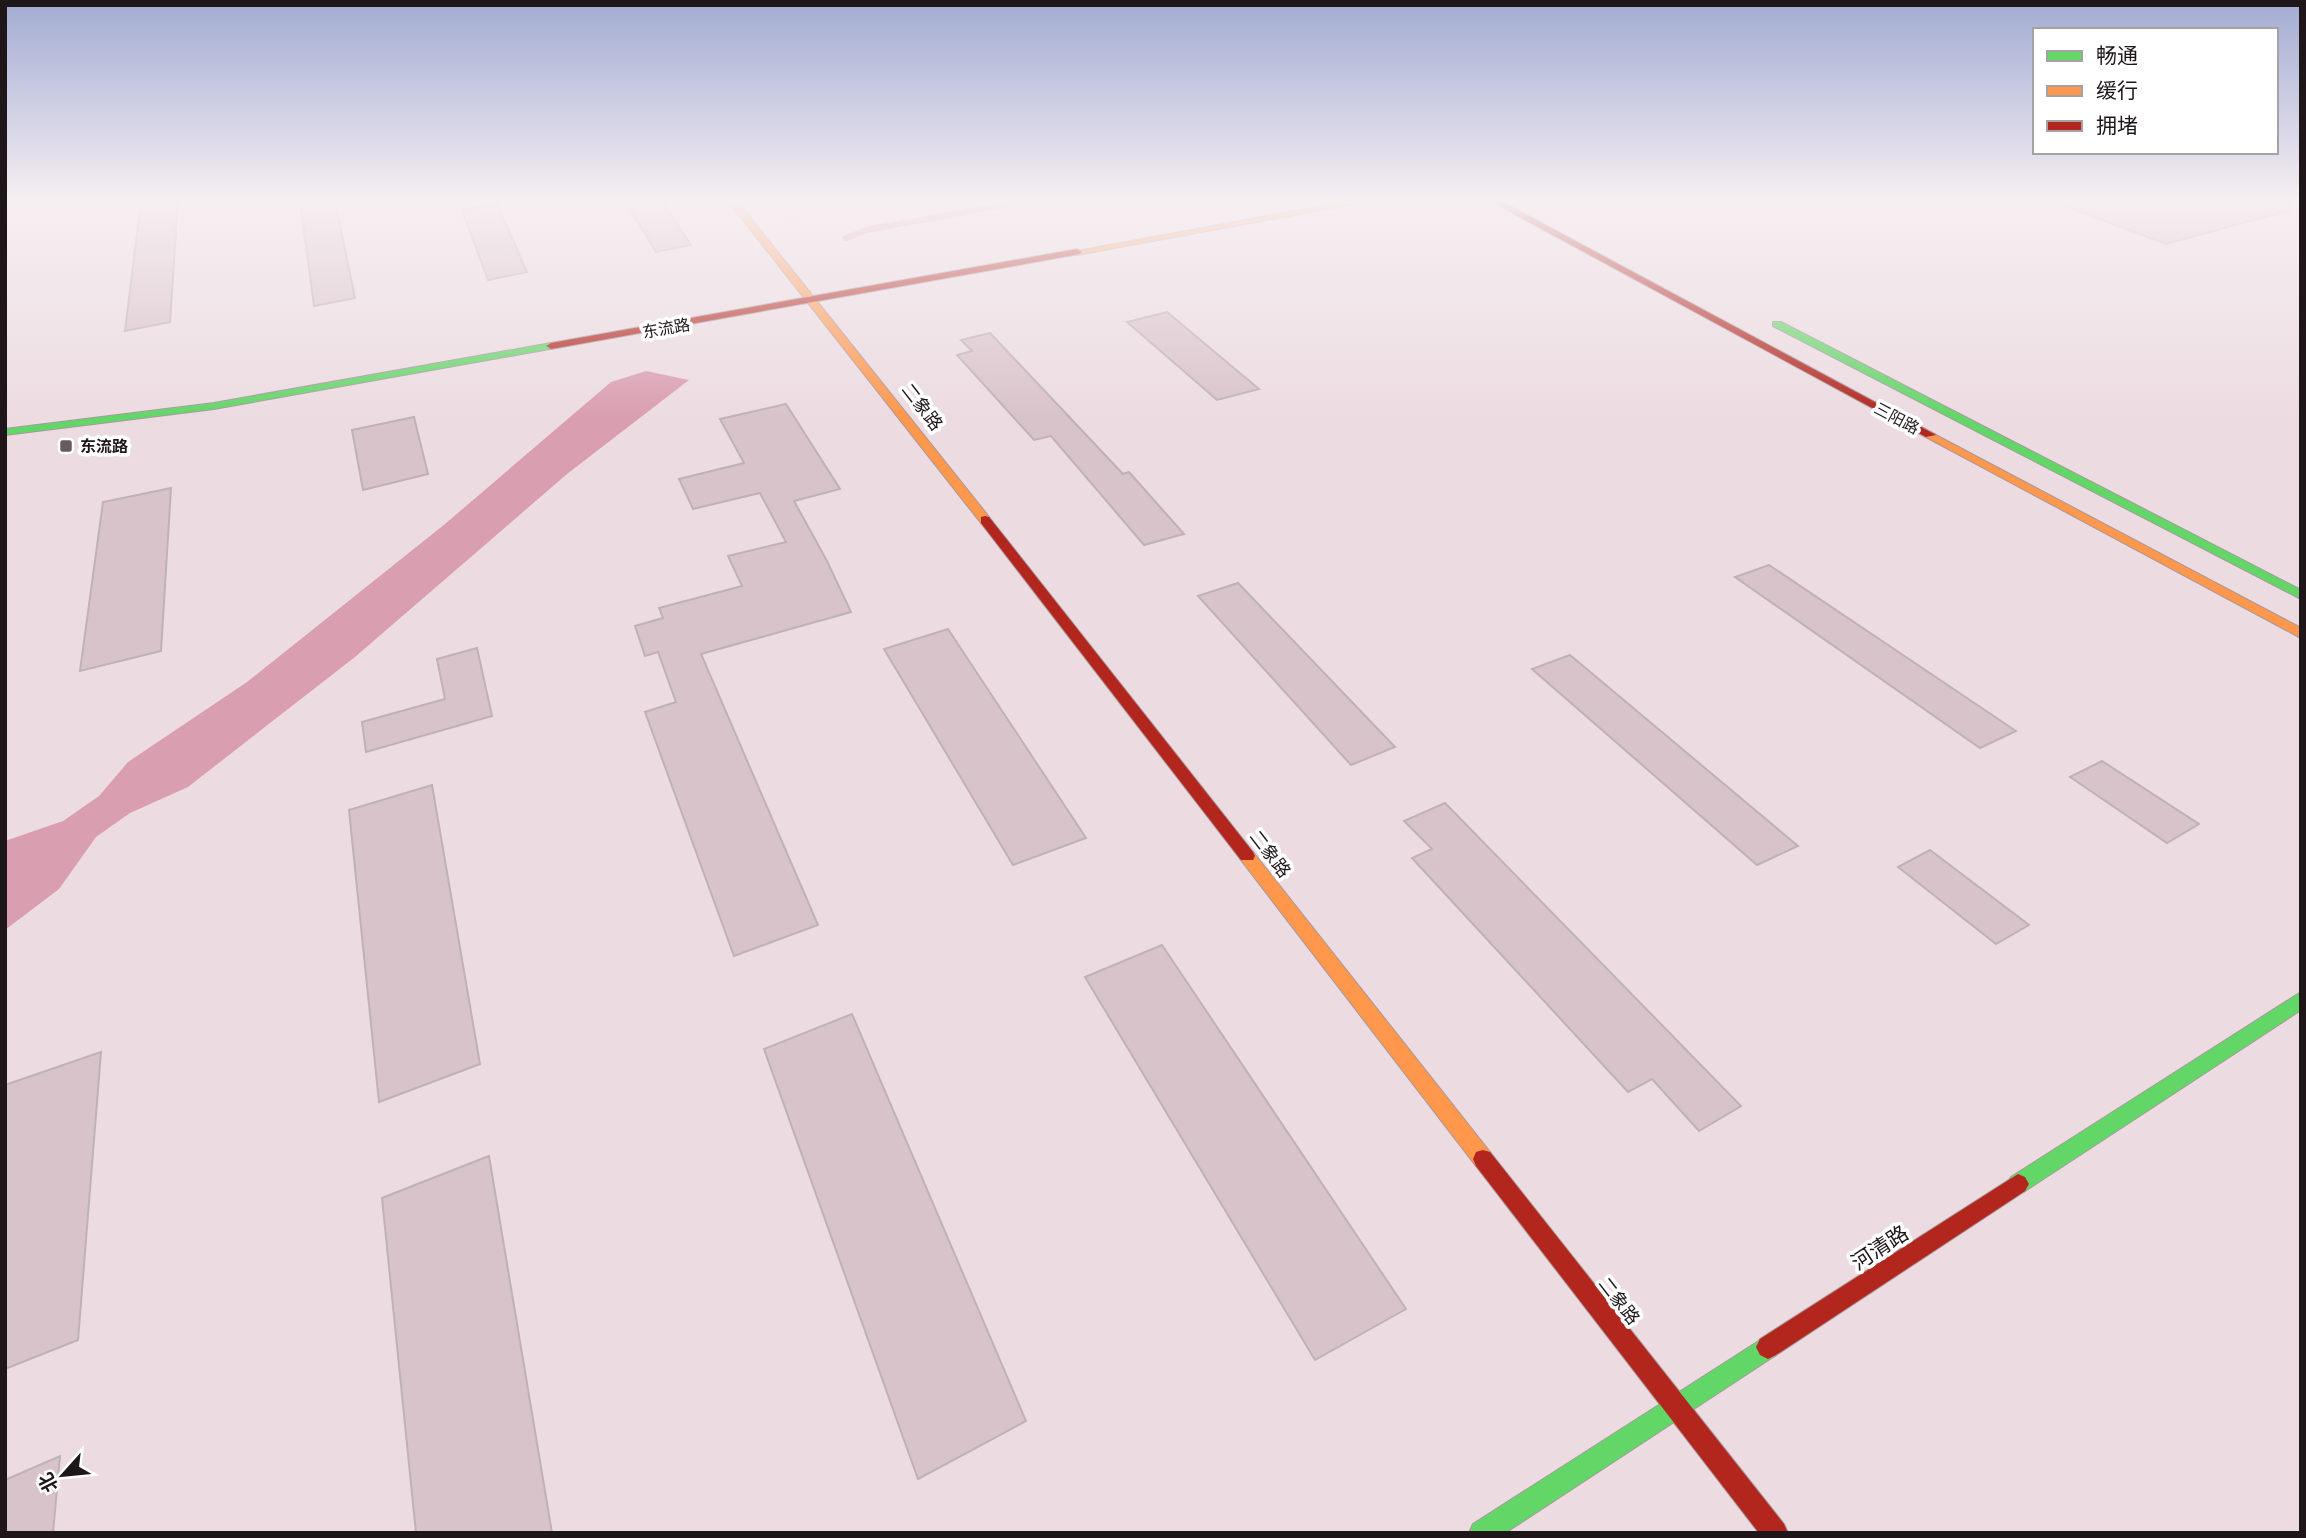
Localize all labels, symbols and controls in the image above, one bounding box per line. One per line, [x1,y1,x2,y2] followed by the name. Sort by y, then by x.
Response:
[2033,28,2278,154] legend
[2096,44,2138,68] text: 畅通
[2096,79,2138,103] text: 缓行
[2096,114,2138,138] text: 拥堵
[641,315,691,342] street label: 东流路
[897,379,947,434] street label: 二象路
[1871,399,1922,438] street label: 三阳路
[80,437,128,456] place label: 东流路
[58,438,74,454] marker: 东流路
[1245,826,1295,881] street label: 二象路
[1847,1221,1913,1275] street label: 河清路
[1594,1273,1644,1328] street label: 二象路
[28,1440,98,1510] north arrow
[34,1469,63,1496] text: 北

